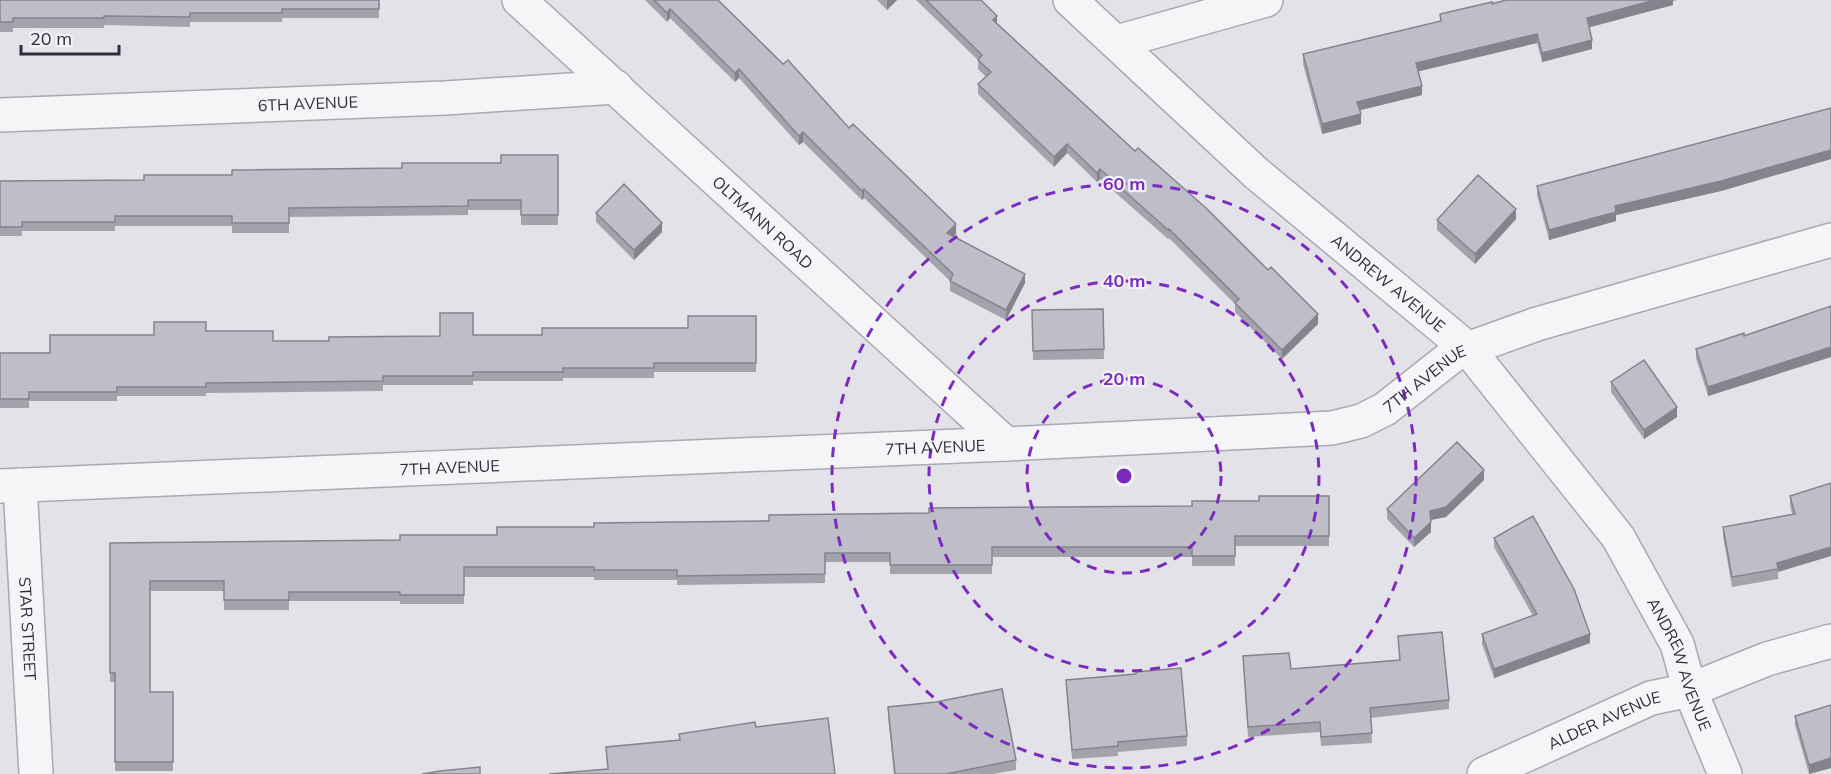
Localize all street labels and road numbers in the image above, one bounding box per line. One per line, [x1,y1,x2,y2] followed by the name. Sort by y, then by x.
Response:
[257,91,358,115] street label: 6TH AVENUE
[708,171,817,273] street label: OLTMANN ROAD
[1327,230,1450,336] street label: ANDREW AVENUE
[1379,340,1469,417] street label: 7TH AVENUE
[885,435,986,459] street label: 7TH AVENUE
[399,455,500,479] street label: 7TH AVENUE
[15,576,41,682] street label: STAR STREET
[1643,594,1716,734] street label: ANDREW AVENUE
[1545,686,1662,754] street label: ALDER AVENUE

